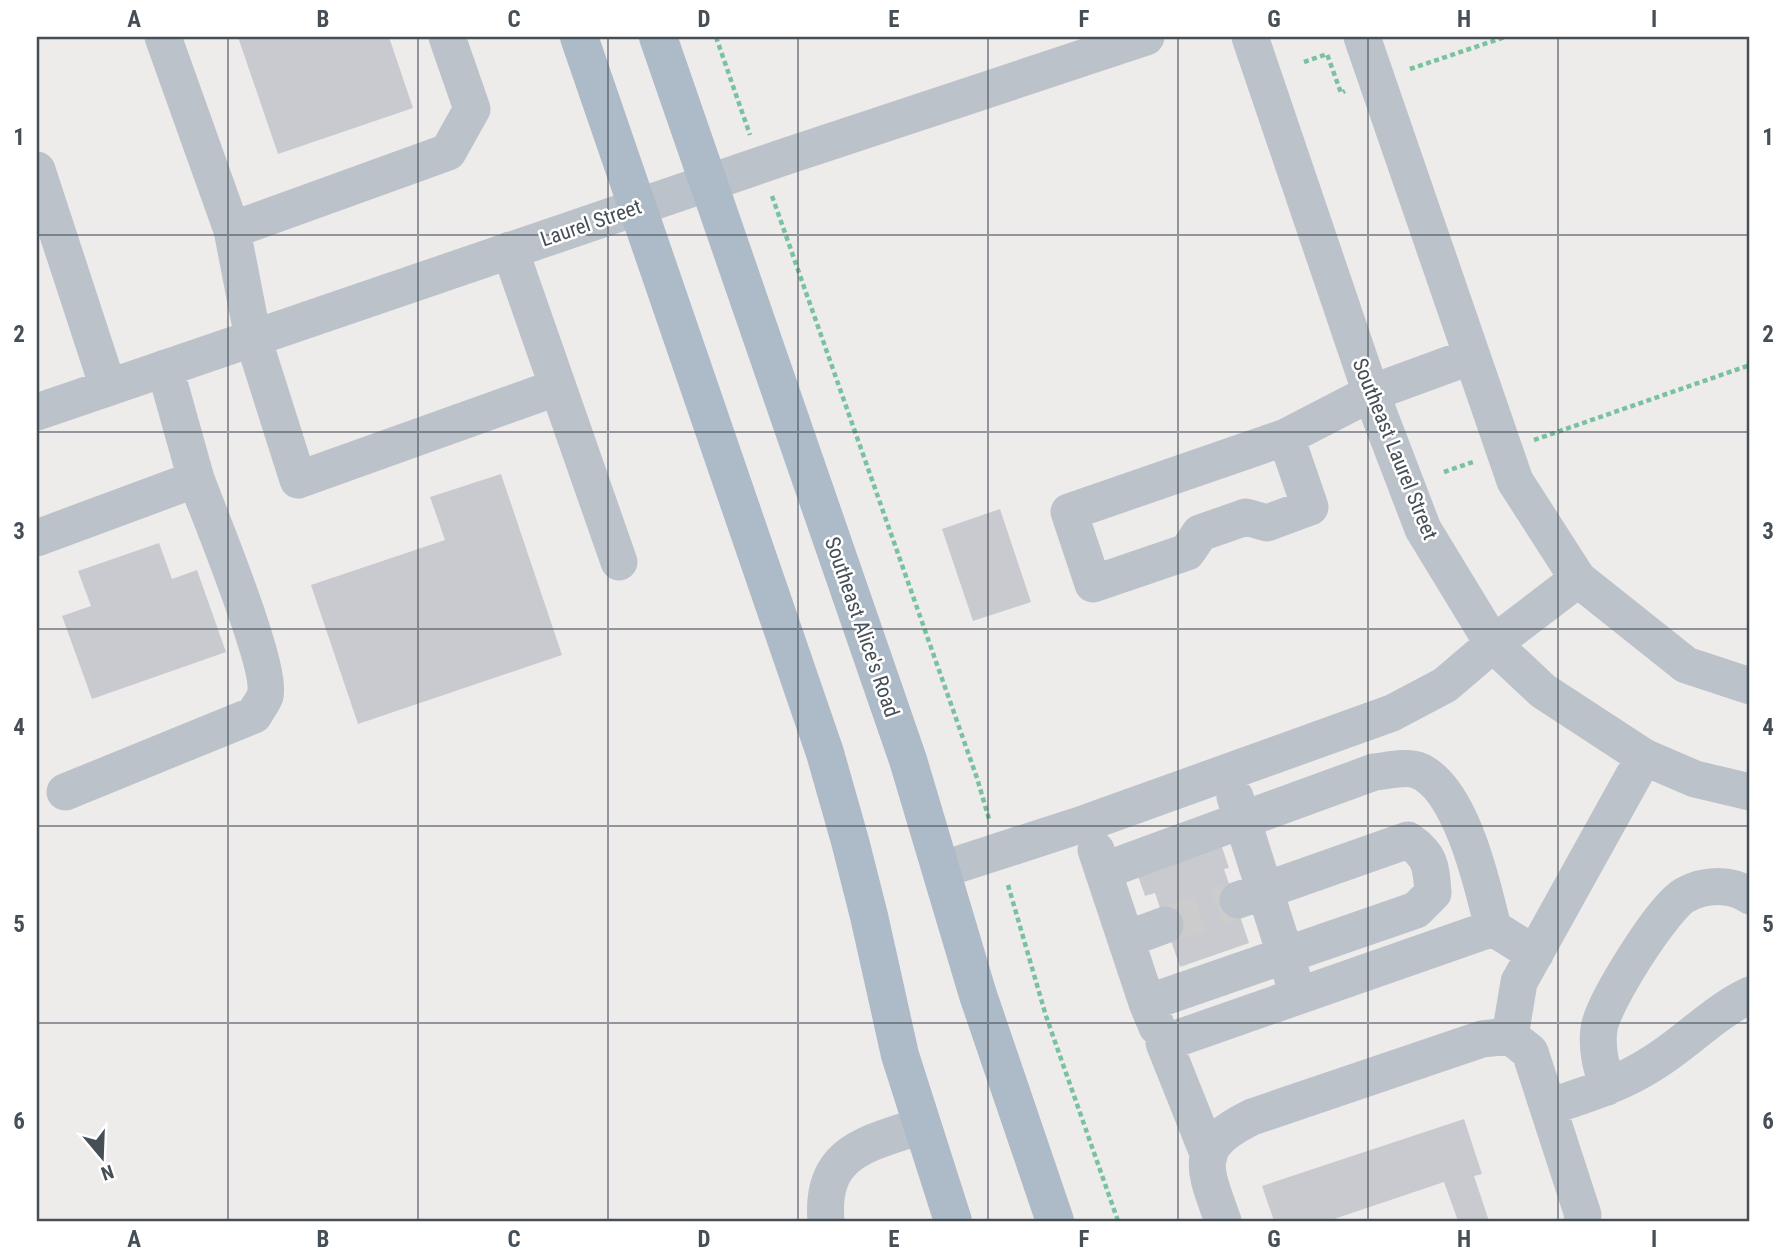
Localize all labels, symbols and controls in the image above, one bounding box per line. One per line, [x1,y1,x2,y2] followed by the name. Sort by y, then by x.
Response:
[127,6,141,33] text: A
[317,6,329,33] text: B
[507,6,521,33] text: C
[698,6,711,33] text: D
[888,6,900,33] text: E
[1079,6,1090,33] text: F
[1267,6,1281,33] text: G
[1457,6,1471,33] text: H
[1651,6,1657,33] text: I
[13,124,25,151] text: 1
[1762,124,1774,151] text: 1
[537,195,645,251] street label: Laurel Street
[13,321,25,348] text: 2
[1762,321,1774,348] text: 2
[1348,355,1442,543] street label: Southeast Laurel Street
[13,518,25,545] text: 3
[1762,518,1774,545] text: 3
[820,534,904,720] street label: Southeast Alice's Road
[13,714,25,741] text: 4
[1762,714,1774,741] text: 4
[13,911,25,938] text: 5
[1762,911,1774,938] text: 5
[13,1108,25,1135] text: 6
[1762,1108,1774,1135] text: 6
[66,1122,136,1192] north arrow
[98,1160,117,1185] text: N
[127,1226,141,1253] text: A
[317,1226,329,1253] text: B
[507,1226,521,1253] text: C
[698,1226,711,1253] text: D
[888,1226,900,1253] text: E
[1079,1226,1090,1253] text: F
[1267,1226,1281,1253] text: G
[1457,1226,1471,1253] text: H
[1651,1226,1657,1253] text: I

